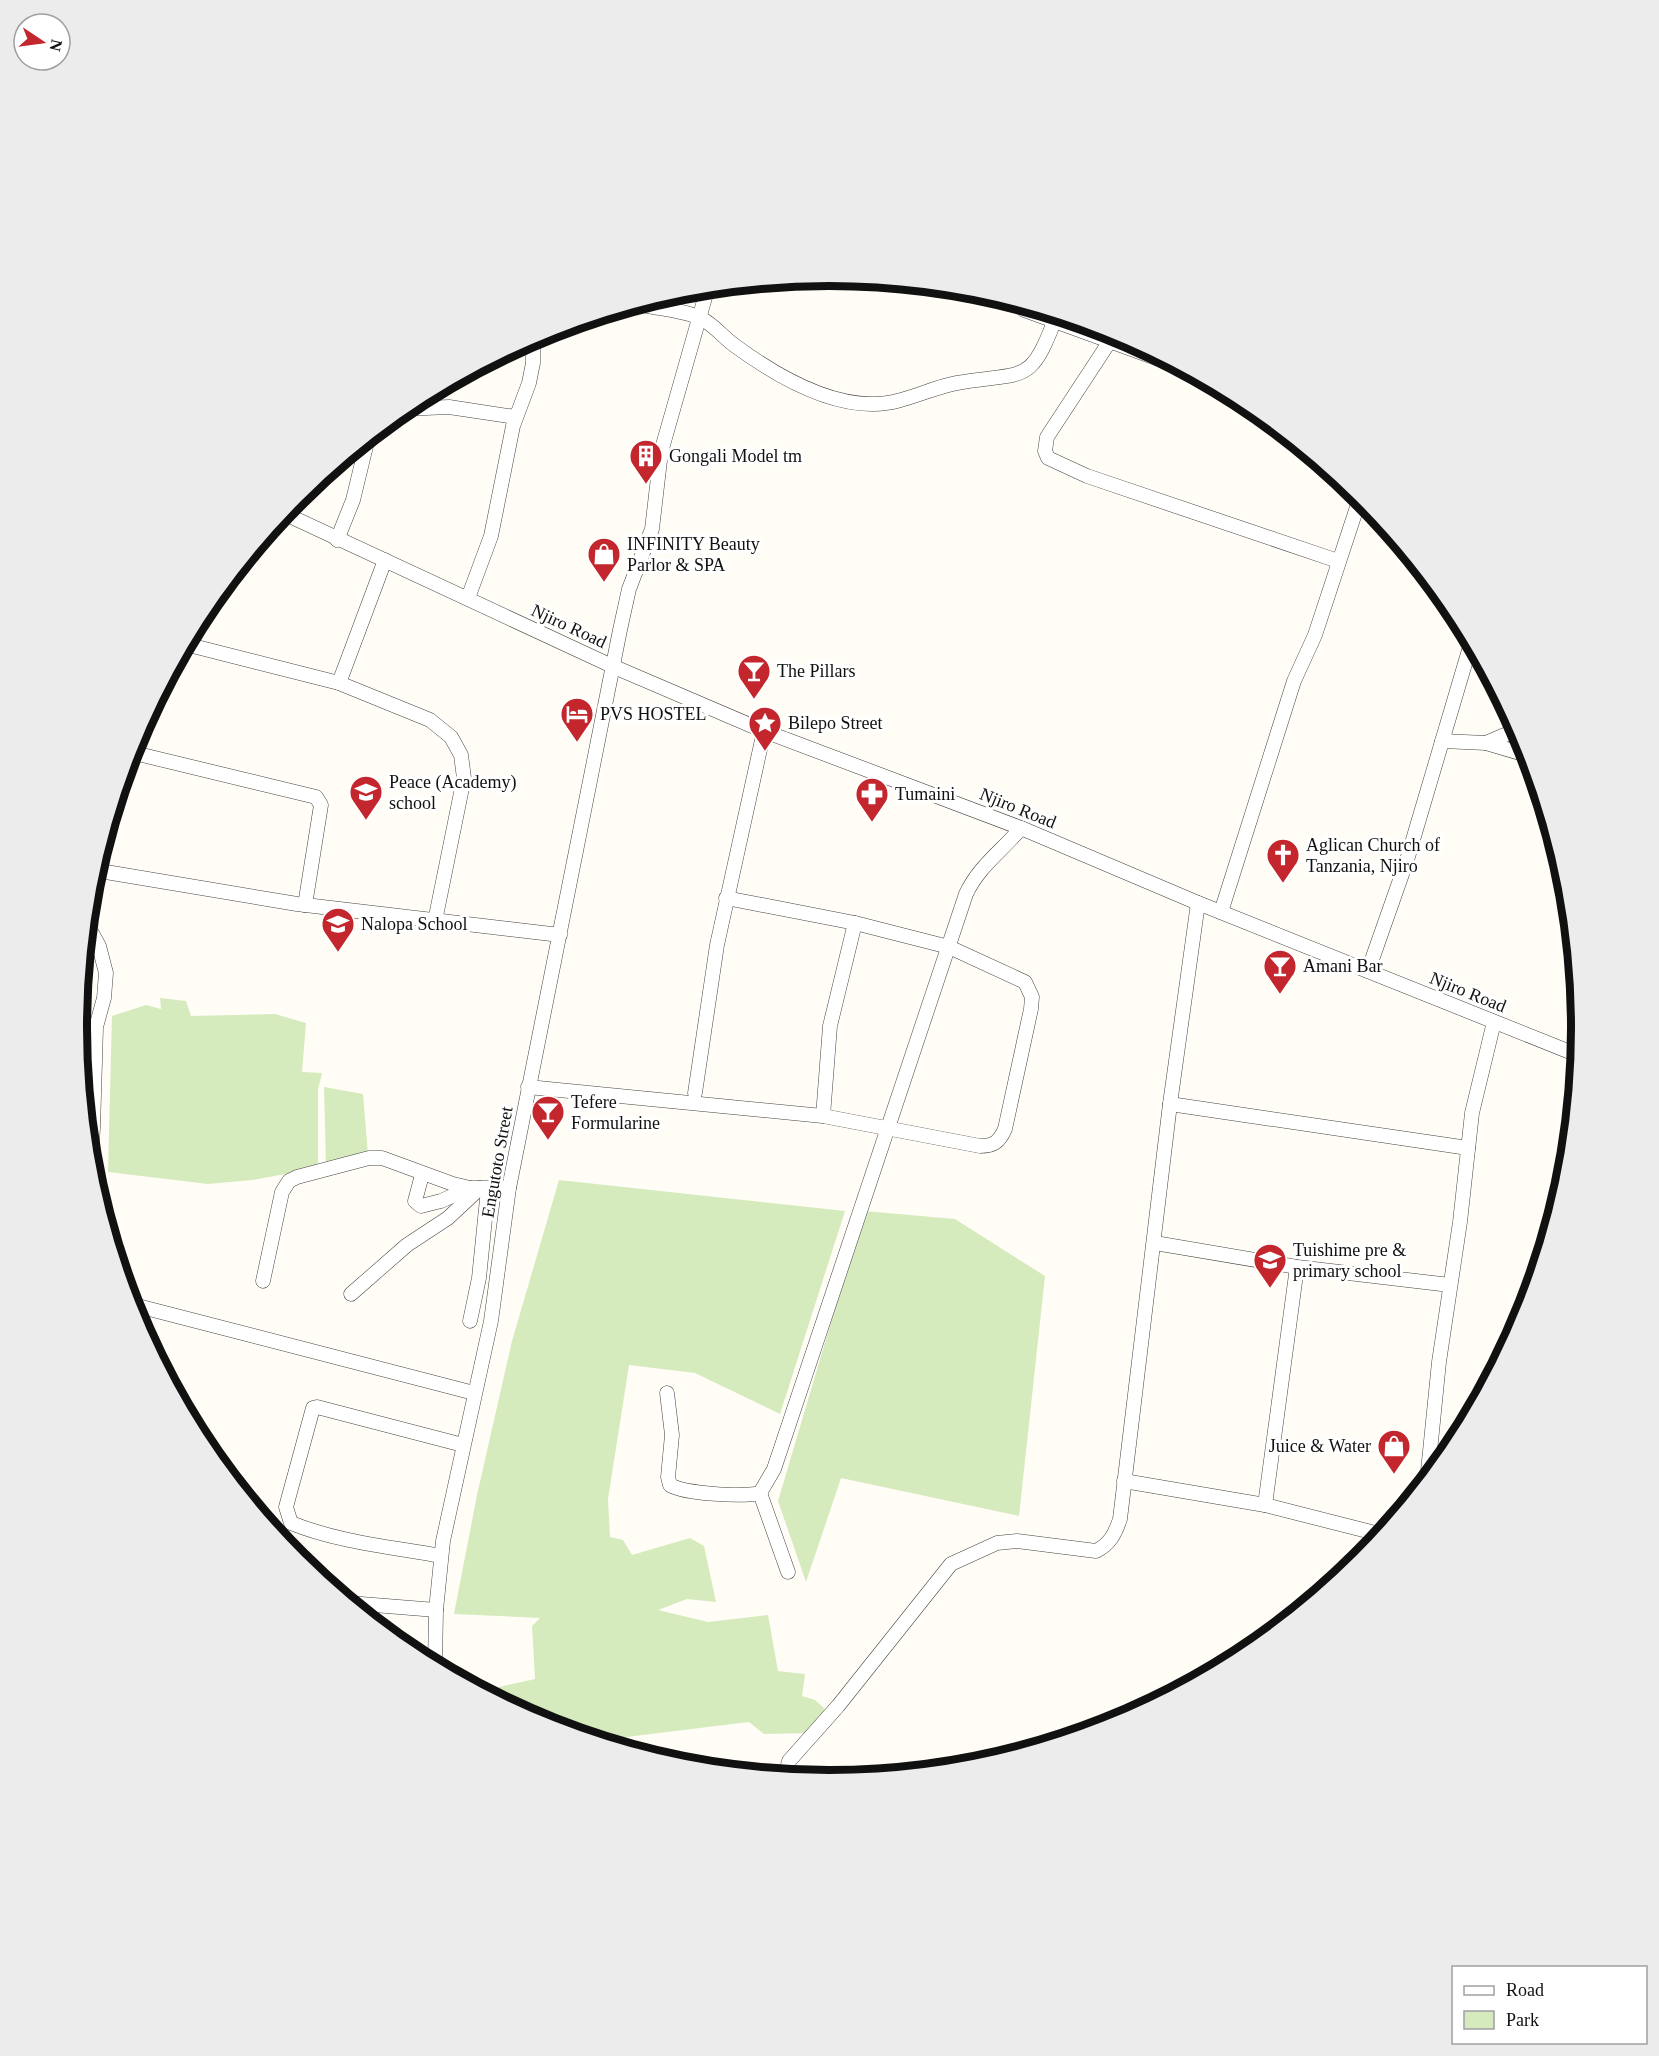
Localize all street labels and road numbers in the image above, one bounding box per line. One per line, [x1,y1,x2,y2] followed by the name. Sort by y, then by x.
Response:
[528,600,610,652] street label: Njiro Road
[977,784,1059,832] street label: Njiro Road
[1427,968,1509,1016] street label: Njiro Road
[477,1105,517,1219] street label: Engutoto Street

